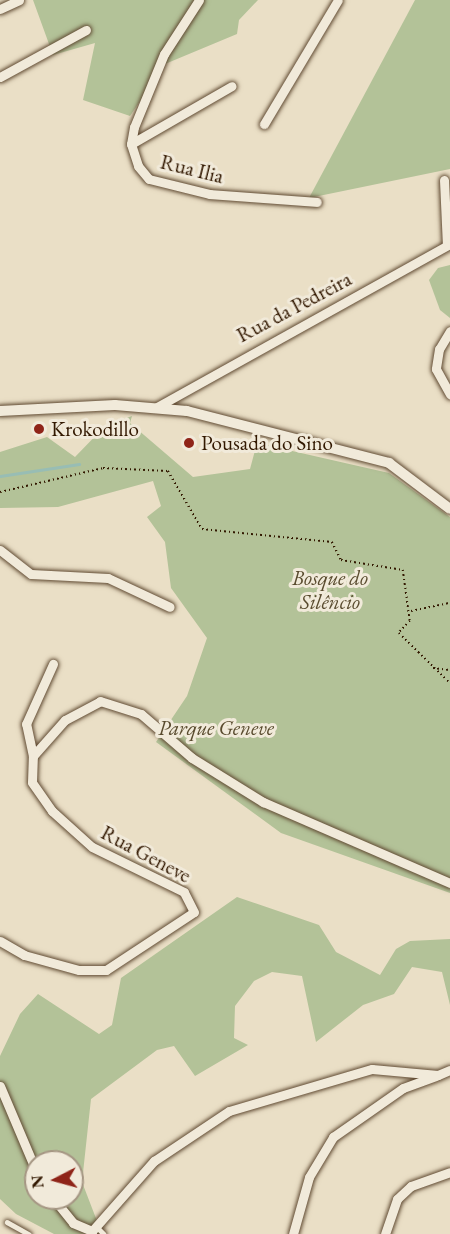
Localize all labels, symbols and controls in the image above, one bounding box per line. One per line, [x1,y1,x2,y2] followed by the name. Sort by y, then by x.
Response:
[158,149,226,189] street label: Rua Ilia
[232,266,356,348] street label: Rua da Pedreira
[51,416,139,442] place label: Krokodillo
[32,422,46,436] marker: Krokodillo
[201,430,333,456] place label: Pousada do Sino
[182,436,196,450] marker: Pousada do Sino
[292,565,368,615] park label: Bosque do Silêncio
[158,715,274,741] park label: Parque Geneve
[97,820,195,888] street label: Rua Geneve
[24,1150,84,1210] north arrow
[26,1174,49,1189] text: N

